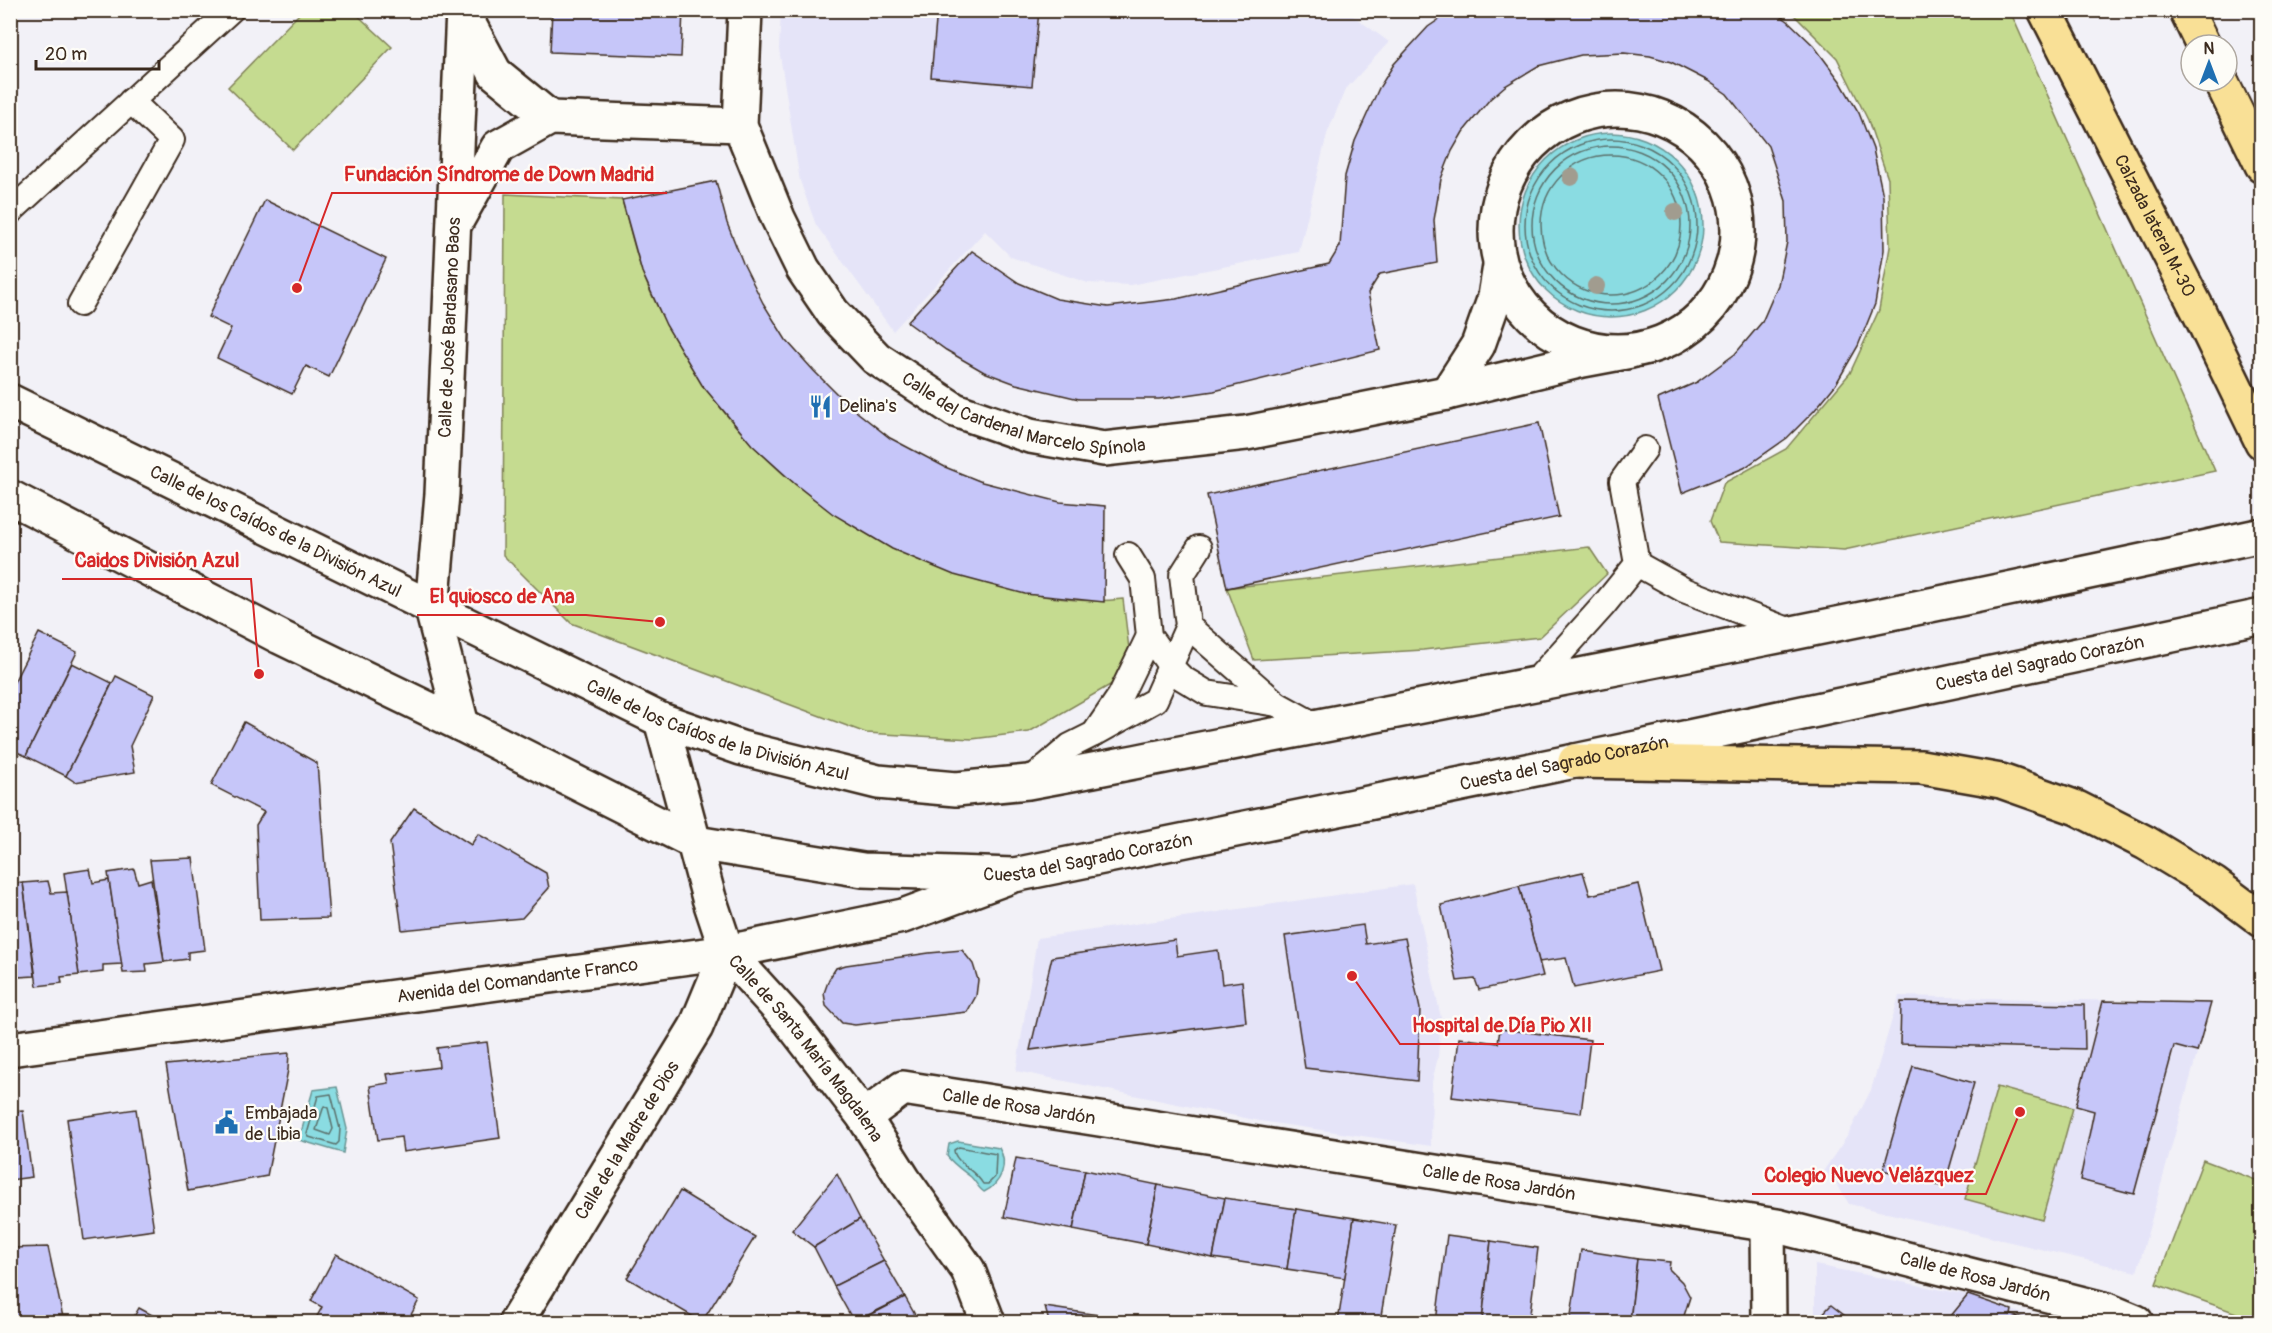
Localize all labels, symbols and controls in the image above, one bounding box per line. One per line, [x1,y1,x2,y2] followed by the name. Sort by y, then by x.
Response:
[36,33,159,71] scale bar
[2179,33,2239,93] north arrow
[2204,39,2215,59] text: N
[45,43,87,66] text: 20 m
[2109,150,2201,301] street label: Calzada lateral M-30
[332,155,667,193] callout: Fundación Síndrome de Down Madrid
[344,162,654,187] text: Fundación Síndrome de Down Madrid
[433,217,465,438] street label: Calle de José Bardasano Baos
[898,367,1147,461] street label: Calle del Cardenal Marcelo Spínola
[808,393,834,419] restaurant icon: Delina's
[839,395,897,418] place label: Delina's
[146,460,405,603] street label: Calle de los Caídos de la División Azul
[62,541,251,579] callout: Caidos División Azul
[75,548,240,573] text: Caidos División Azul
[417,577,586,615] callout: El quiosco de Ana
[429,584,575,609] text: El quiosco de Ana
[1933,630,2146,696] street label: Cuesta del Sagrado Corazón
[583,674,851,786] street label: Calle de los Caídos de la División Azul
[1458,730,1671,796] street label: Cuesta del Sagrado Corazón
[983,828,1194,887] street label: Cuesta del Sagrado Corazón
[723,950,888,1146] street label: Calle de Santa María Magdalena
[395,953,640,1008] street label: Avenida del Comandante Franco
[1400,1006,1604,1044] callout: Hospital de Día Pio XII
[1412,1013,1592,1038] text: Hospital de Día Pio XII
[570,1056,684,1224] street label: Calle de la Madre de Dios
[941,1083,1097,1130] street label: Calle de Rosa Jardón
[245,1102,317,1146] place label: Embajada de Libia
[214,1110,240,1136] public building icon: Embajada de Libia
[1752,1156,1986,1194] callout: Colegio Nuevo Velázquez
[1421,1159,1577,1206] street label: Calle de Rosa Jardón
[1764,1163,1975,1188] text: Colegio Nuevo Velázquez
[1897,1246,2053,1307] street label: Calle de Rosa Jardón

